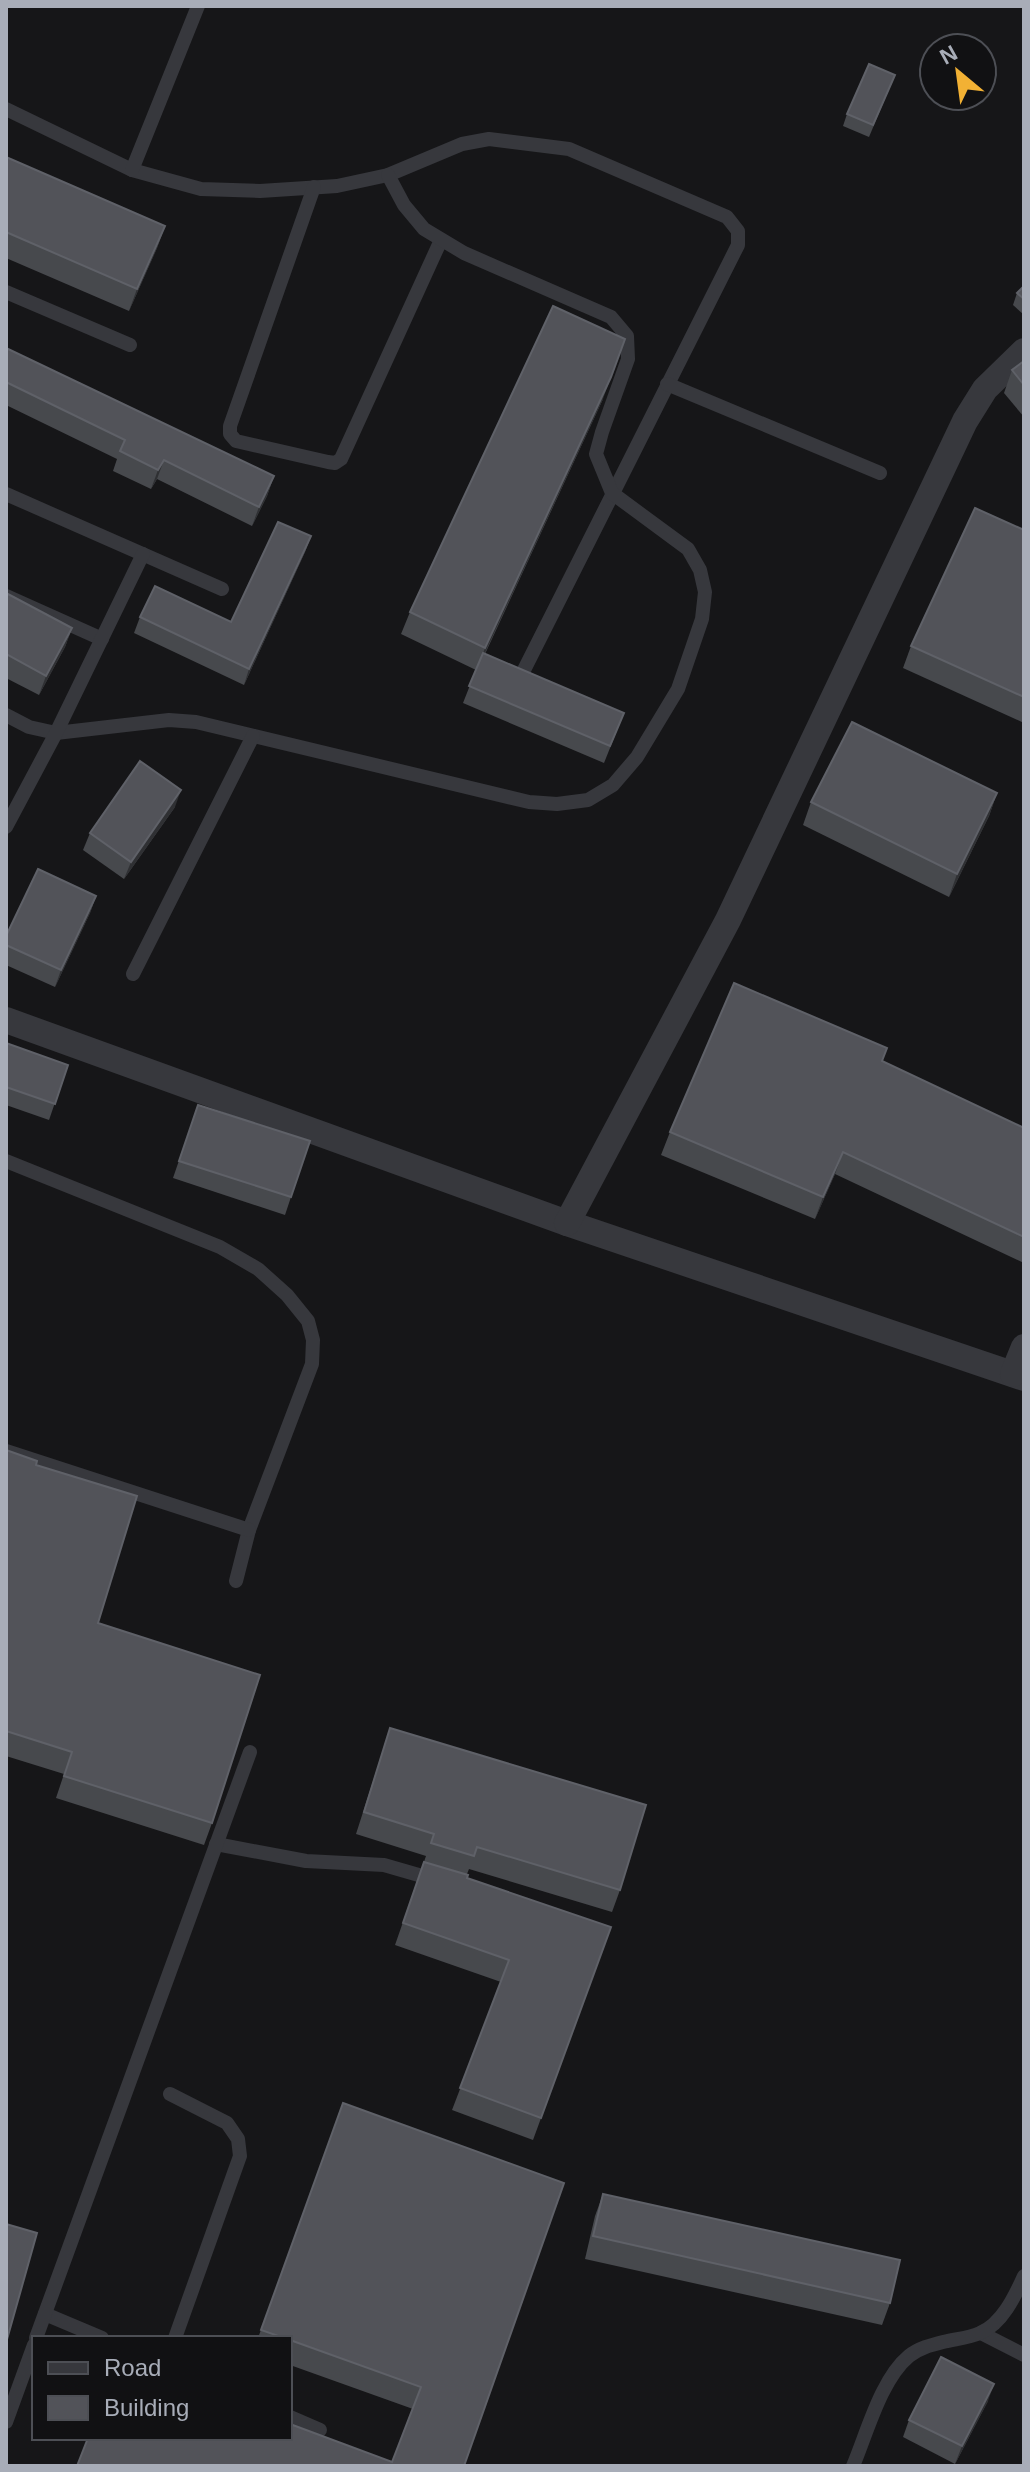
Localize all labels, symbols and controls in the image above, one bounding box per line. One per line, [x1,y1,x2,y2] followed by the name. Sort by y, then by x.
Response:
[918,32,998,112] north arrow
[936,40,962,70] text: N
[32,2336,292,2440] legend
[104,2354,161,2381] text: Road
[104,2394,189,2421] text: Building

